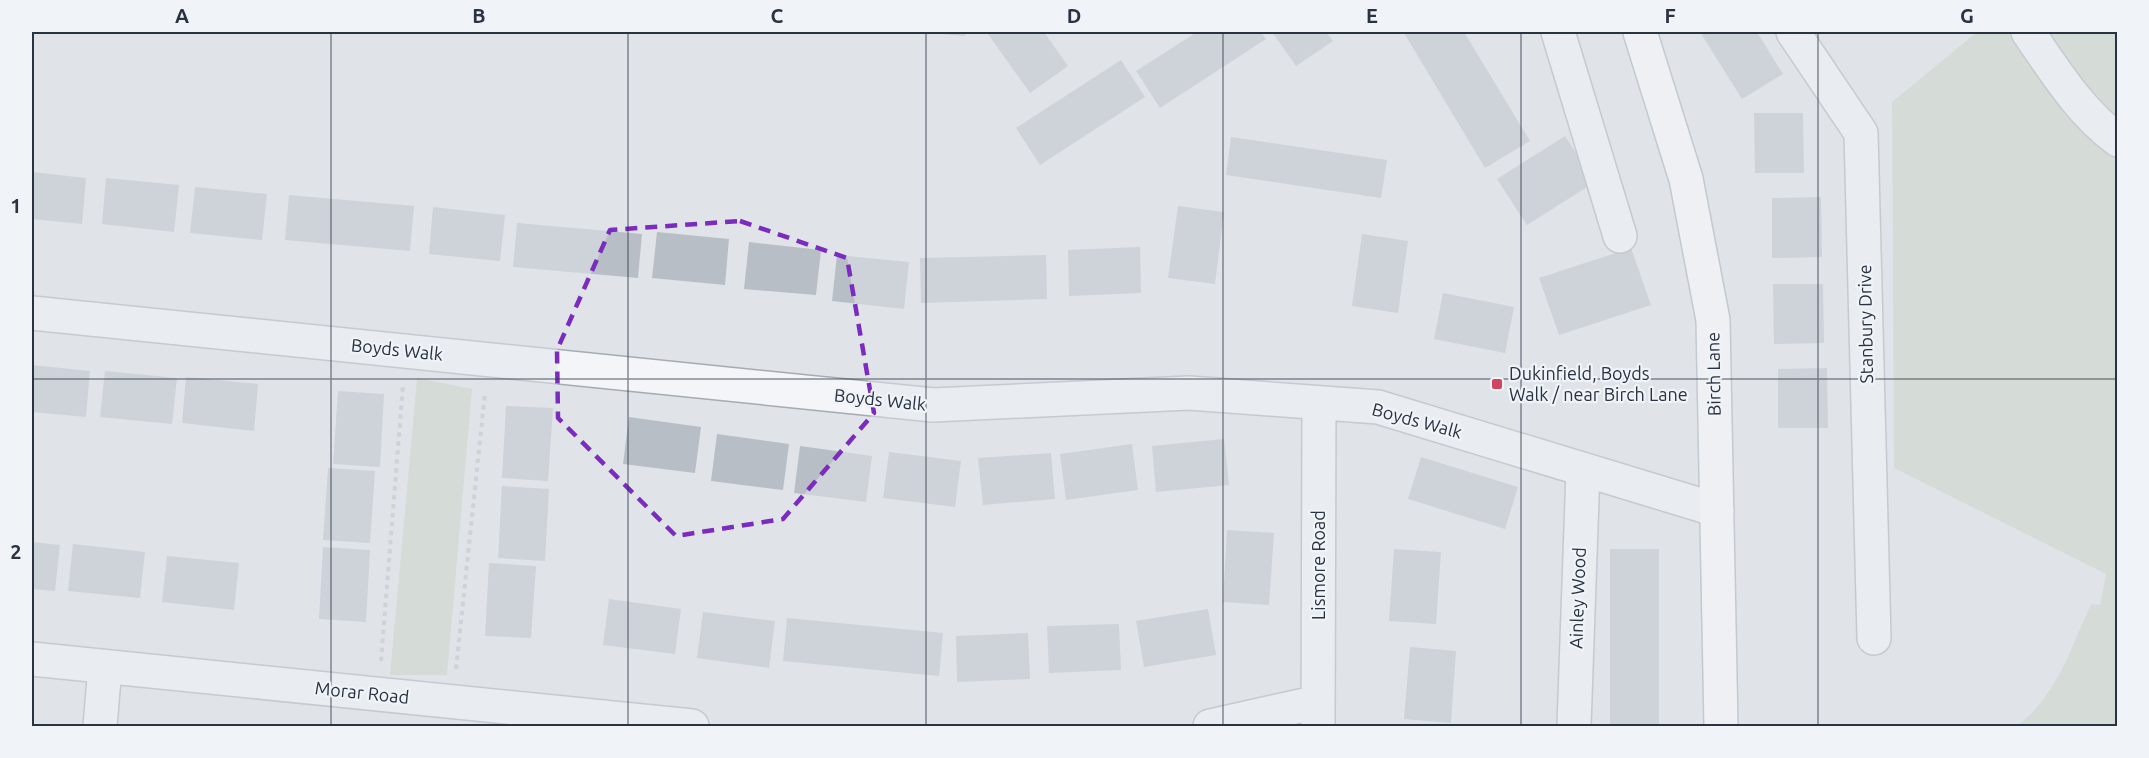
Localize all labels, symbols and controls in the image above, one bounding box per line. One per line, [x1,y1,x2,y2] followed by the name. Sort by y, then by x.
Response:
[175,4,189,27] text: A
[472,4,486,27] text: B
[771,4,784,27] text: C
[1067,4,1081,27] text: D
[1366,4,1378,27] text: E
[1664,4,1676,27] text: F
[1960,4,1974,27] text: G
[10,194,22,217] text: 1
[1854,264,1876,384] street label: Stanbury Drive
[1702,332,1724,416] street label: Birch Lane
[350,334,444,364] street label: Boyds Walk
[1509,363,1688,404] place label: Dukinfield, Boyds Walk / near Birch Lane
[1490,377,1504,391] marker: Dukinfield, Boyds Walk / near Birch Lane
[833,384,927,414] street label: Boyds Walk
[1370,398,1464,442] street label: Boyds Walk
[1308,510,1328,620] street label: Lismore Road
[10,540,22,563] text: 2
[1565,547,1589,649] street label: Ainley Wood
[314,677,410,707] street label: Morar Road

